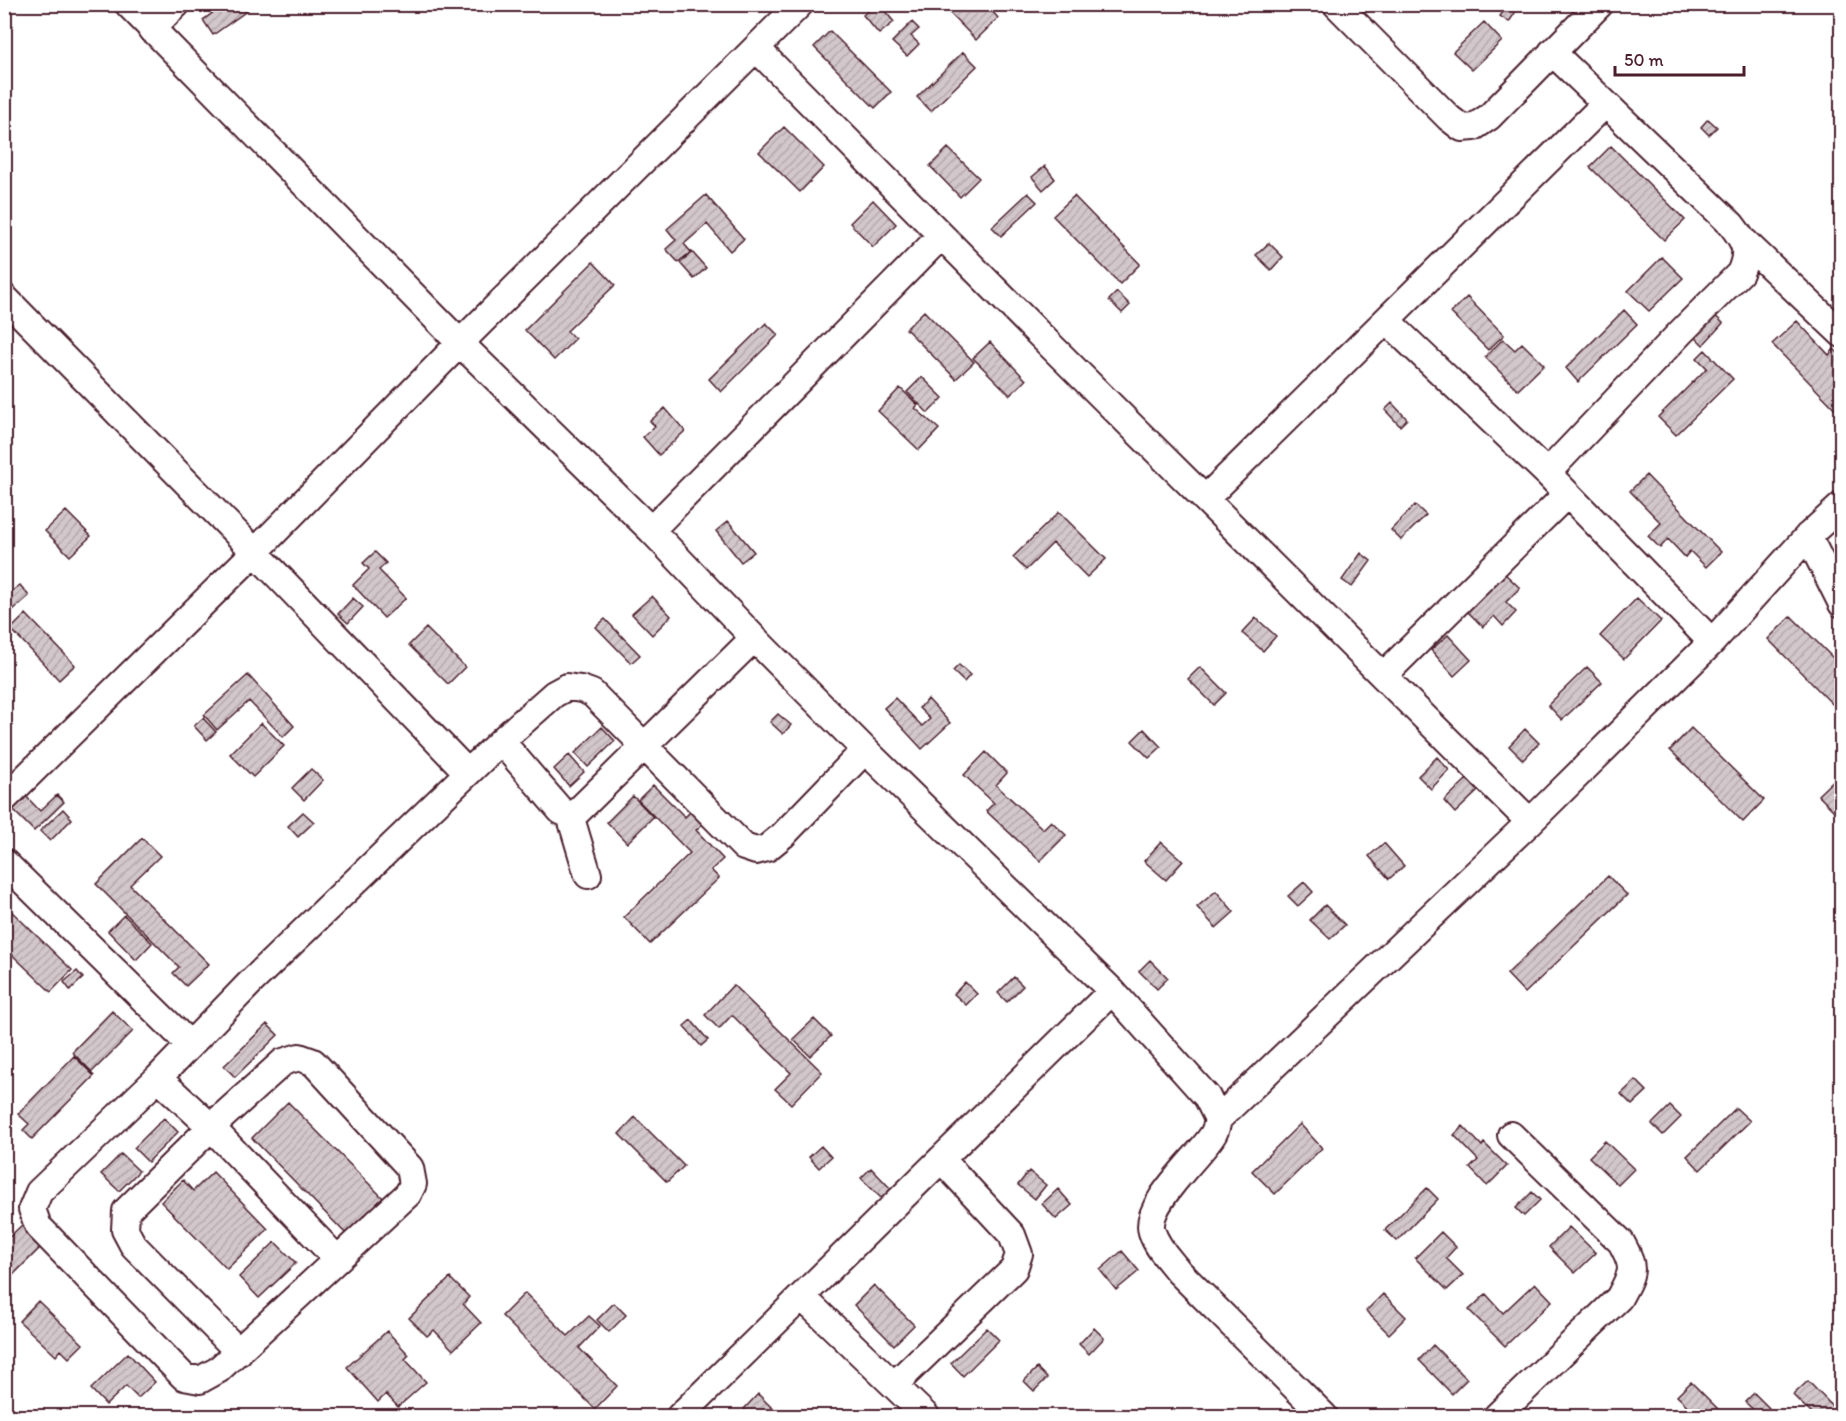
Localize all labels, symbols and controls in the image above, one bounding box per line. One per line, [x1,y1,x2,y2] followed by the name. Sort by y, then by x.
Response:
[1615,39,1744,77] scale bar
[1624,49,1664,71] text: 50 m

